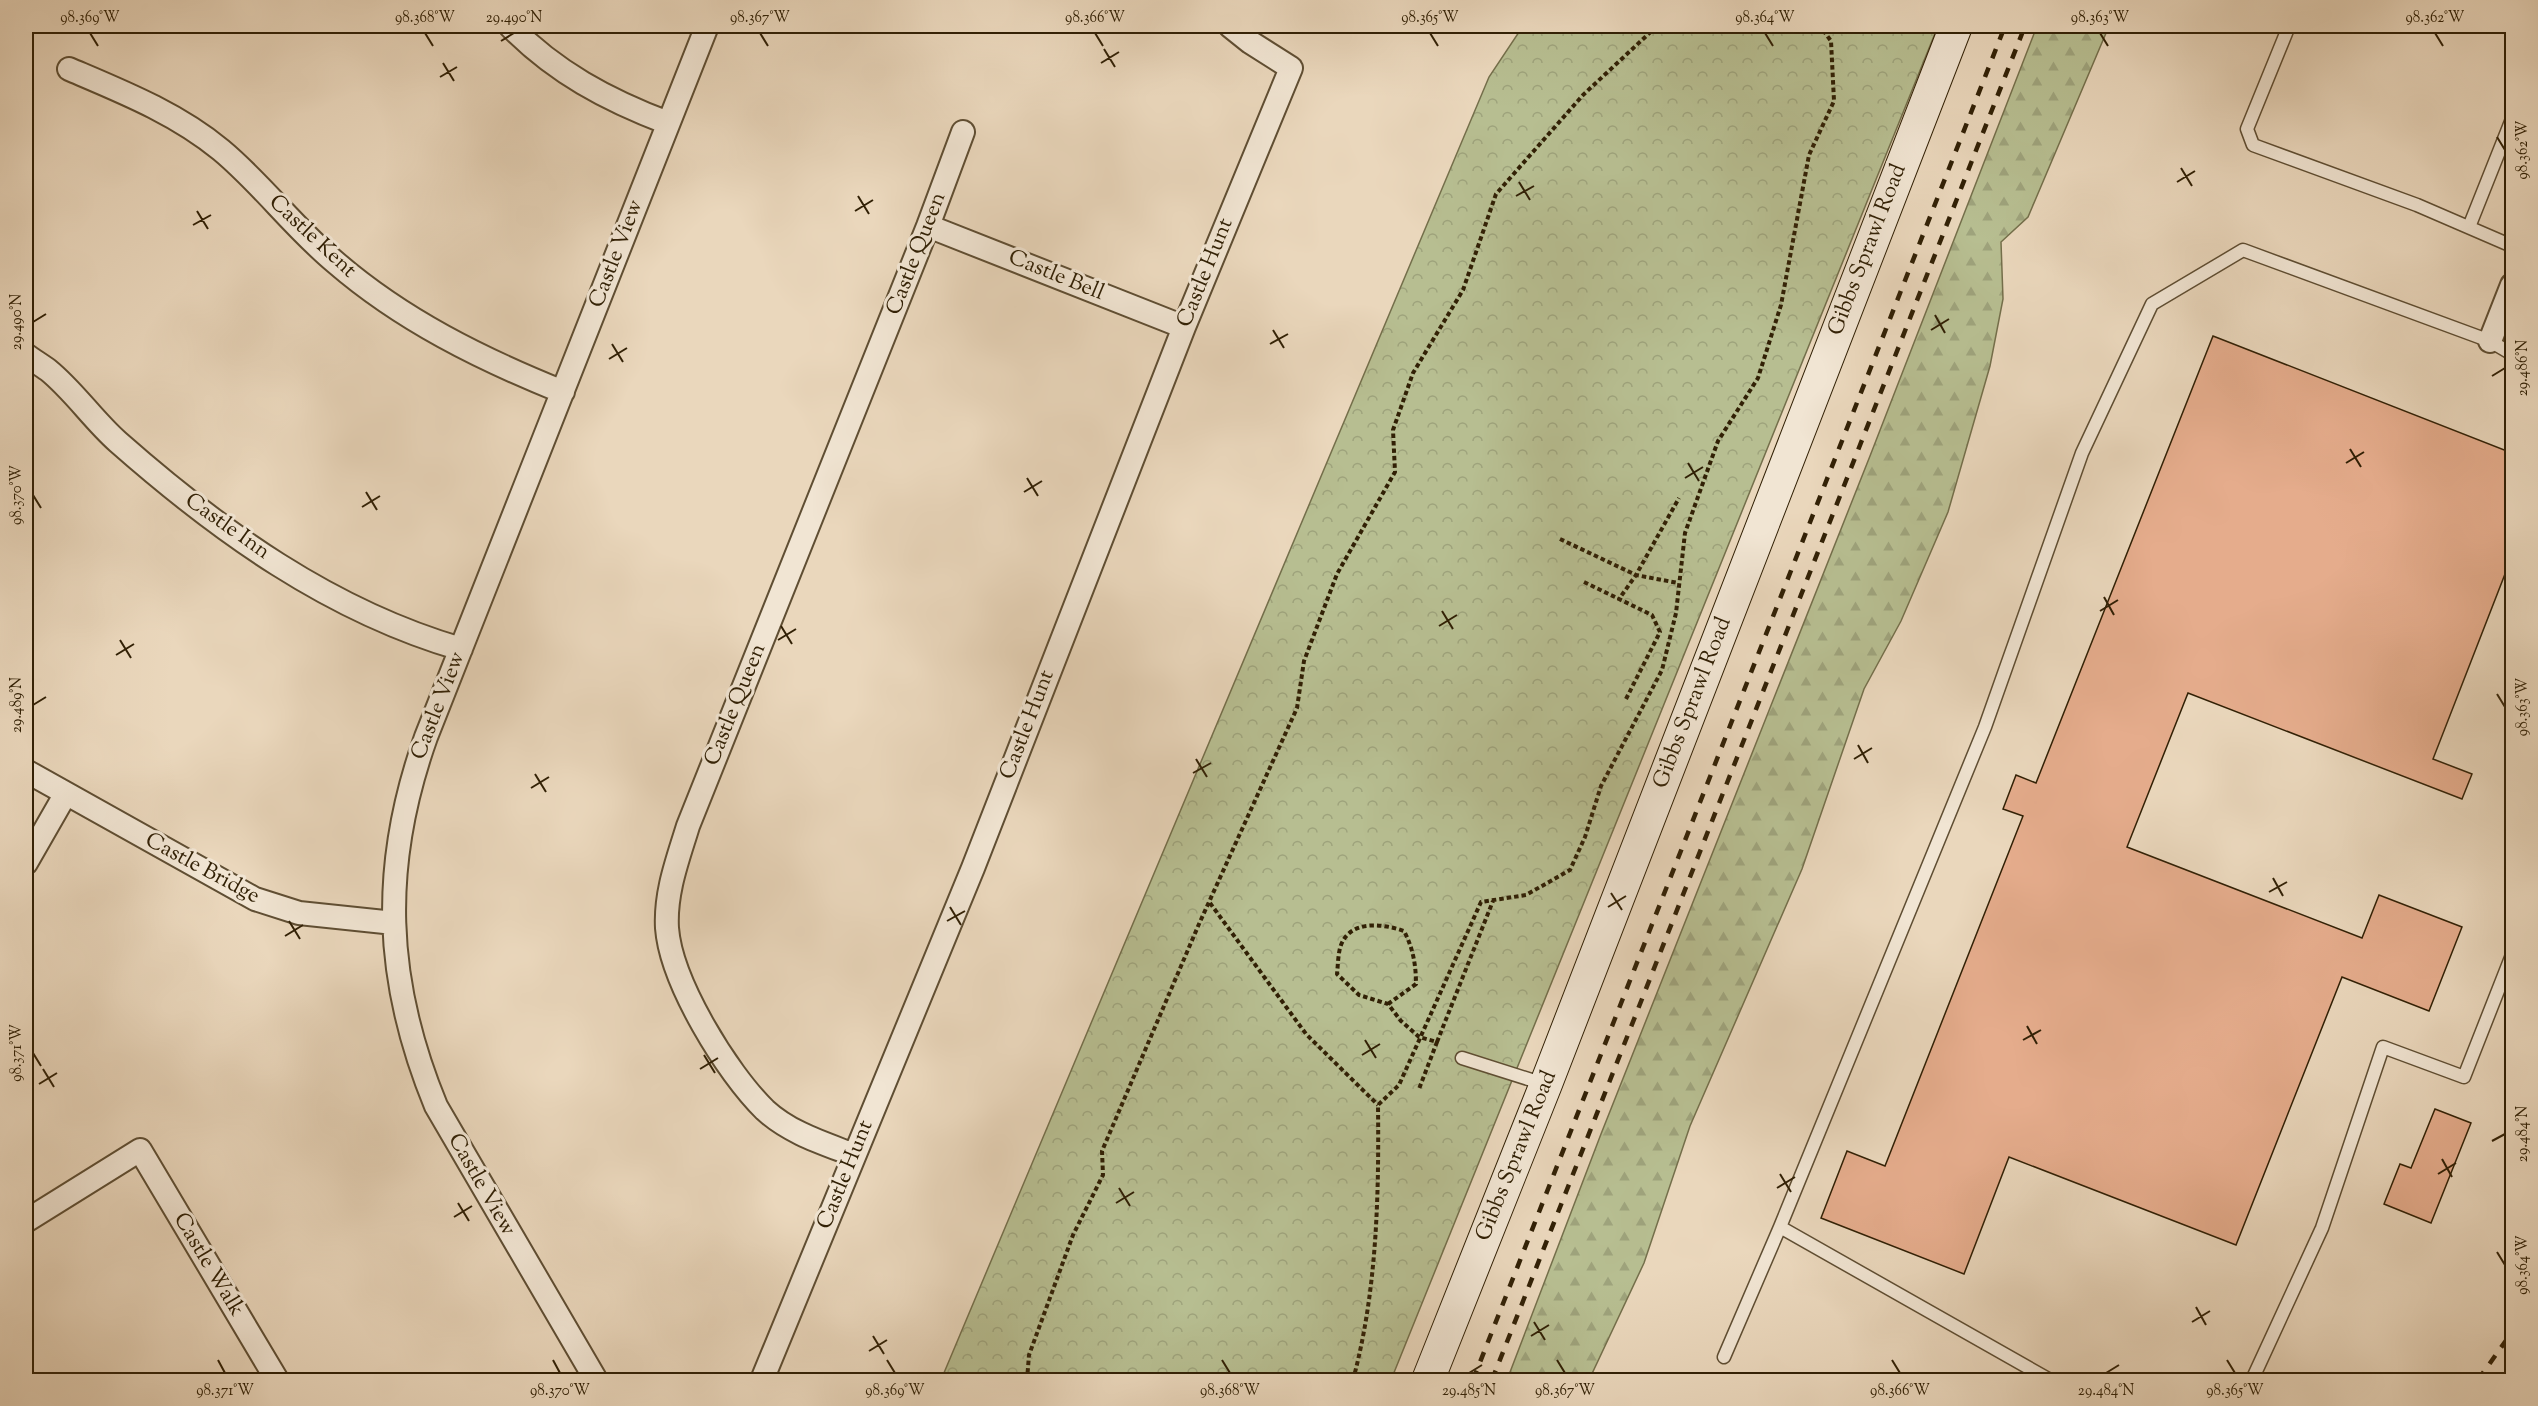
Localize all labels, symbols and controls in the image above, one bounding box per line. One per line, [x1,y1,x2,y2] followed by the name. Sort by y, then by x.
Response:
[60,8,120,29] text: 98.369°W
[395,8,455,29] text: 98.368°W
[486,8,542,29] text: 29.490°N
[730,8,790,29] text: 98.367°W
[1065,8,1125,29] text: 98.366°W
[1401,8,1459,29] text: 98.365°W
[1735,8,1795,29] text: 98.364°W
[2071,8,2129,29] text: 98.363°W
[2406,8,2465,29] text: 98.362°W
[2513,120,2534,179] text: 98.362°W
[1821,160,1915,340] street label: Gibbs Sprawl Road
[261,188,364,287] street label: Castle Kent
[879,188,955,320] street label: Castle Queen
[582,195,652,313] street label: Castle View
[1170,213,1243,332] street label: Castle Hunt
[1003,242,1109,310] street label: Castle Bell
[7,294,28,350] text: 29.490°N
[2513,340,2534,396] text: 29.486°N
[7,465,28,525] text: 98.370°W
[178,486,276,568] street label: Castle Inn
[1646,613,1740,793] street label: Gibbs Sprawl Road
[697,639,775,771] street label: Castle Queen
[404,647,474,765] street label: Castle View
[992,665,1064,784] street label: Castle Hunt
[7,677,28,733] text: 29.489°N
[2513,678,2534,736] text: 98.363°W
[139,825,265,913] street label: Castle Bridge
[7,1024,28,1082] text: 98.371°W
[1468,1066,1566,1246] street label: Gibbs Sprawl Road
[2513,1106,2534,1162] text: 29.484°N
[810,1115,883,1234] street label: Castle Hunt
[439,1128,524,1243] street label: Castle View
[164,1207,252,1323] street label: Castle Walk
[2513,1235,2534,1295] text: 98.364°W
[196,1381,254,1402] text: 98.371°W
[530,1381,590,1402] text: 98.370°W
[865,1381,925,1402] text: 98.369°W
[1200,1381,1260,1402] text: 98.368°W
[1442,1381,1496,1402] text: 29.485°N
[1535,1381,1595,1402] text: 98.367°W
[1870,1381,1930,1402] text: 98.366°W
[2078,1381,2134,1402] text: 29.484°N
[2206,1381,2264,1402] text: 98.365°W

